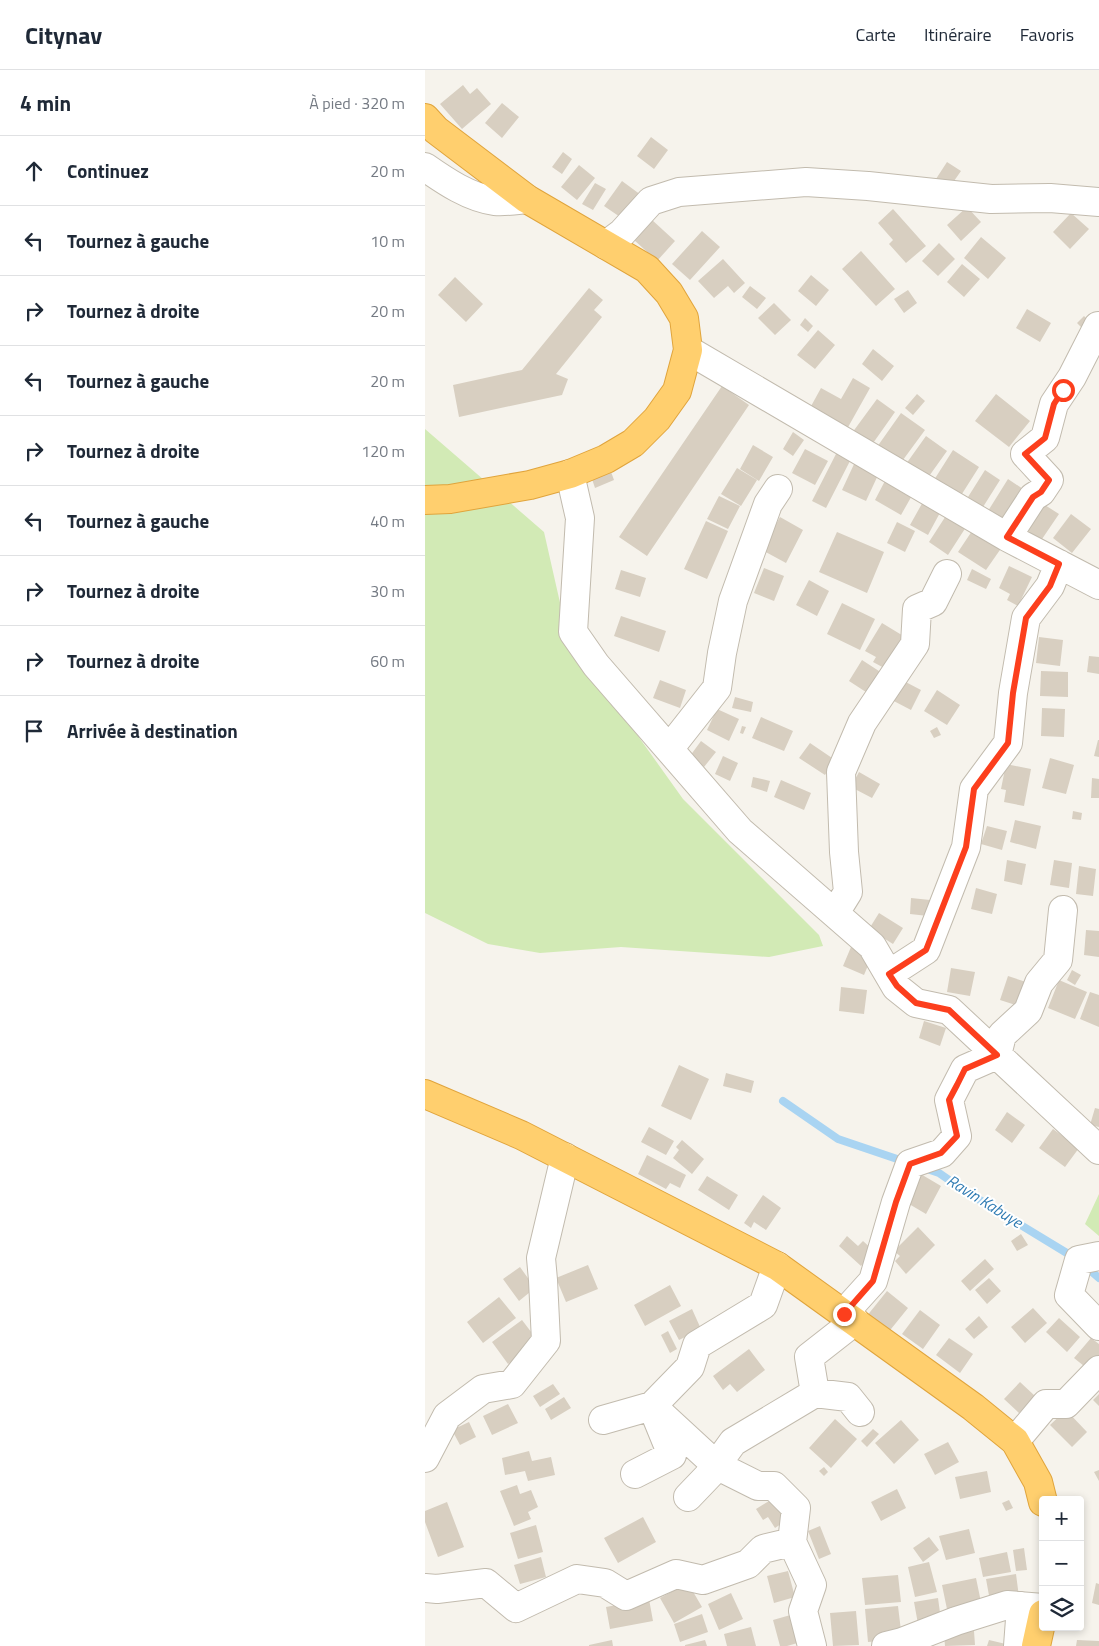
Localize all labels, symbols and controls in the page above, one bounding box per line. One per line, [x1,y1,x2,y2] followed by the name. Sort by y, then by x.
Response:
[25,17,102,53] text: Citynav
[855,21,896,48] text: Carte
[924,21,992,48] text: Itinéraire
[1020,21,1074,48] text: Favoris
[20,87,71,119] text: 4 min
[309,91,405,115] text: À pied · 320 m
[67,156,149,185] text: Continuez
[20,157,48,185] icon: ahead
[370,159,405,183] text: 20 m
[67,226,209,255] text: Tournez à gauche
[20,227,48,255] icon: left
[370,229,405,253] text: 10 m
[67,296,199,325] text: Tournez à droite
[20,297,48,325] icon: right
[370,299,405,323] text: 20 m
[67,366,209,395] text: Tournez à gauche
[20,367,48,395] icon: left
[370,369,405,393] text: 20 m
[1052,379,1075,402] route start
[67,436,199,465] text: Tournez à droite
[20,437,48,465] icon: right
[361,439,405,463] text: 120 m
[67,506,209,535] text: Tournez à gauche
[20,507,48,535] icon: left
[370,509,405,533] text: 40 m
[67,576,199,605] text: Tournez à droite
[20,577,48,605] icon: right
[370,579,405,603] text: 30 m
[67,646,199,675] text: Tournez à droite
[20,647,48,675] icon: right
[370,649,405,673] text: 60 m
[67,716,238,745] text: Arrivée à destination
[20,717,48,745] icon: arrive
[942,1168,1029,1235] water label: Ravin Kabuye
[833,1303,856,1326] route end
[1039,1496,1084,1631] map controls
[1039,1496,1084,1541] button: +
[1039,1541,1084,1586] button: −
[1039,1586,1084,1631] button: layers

